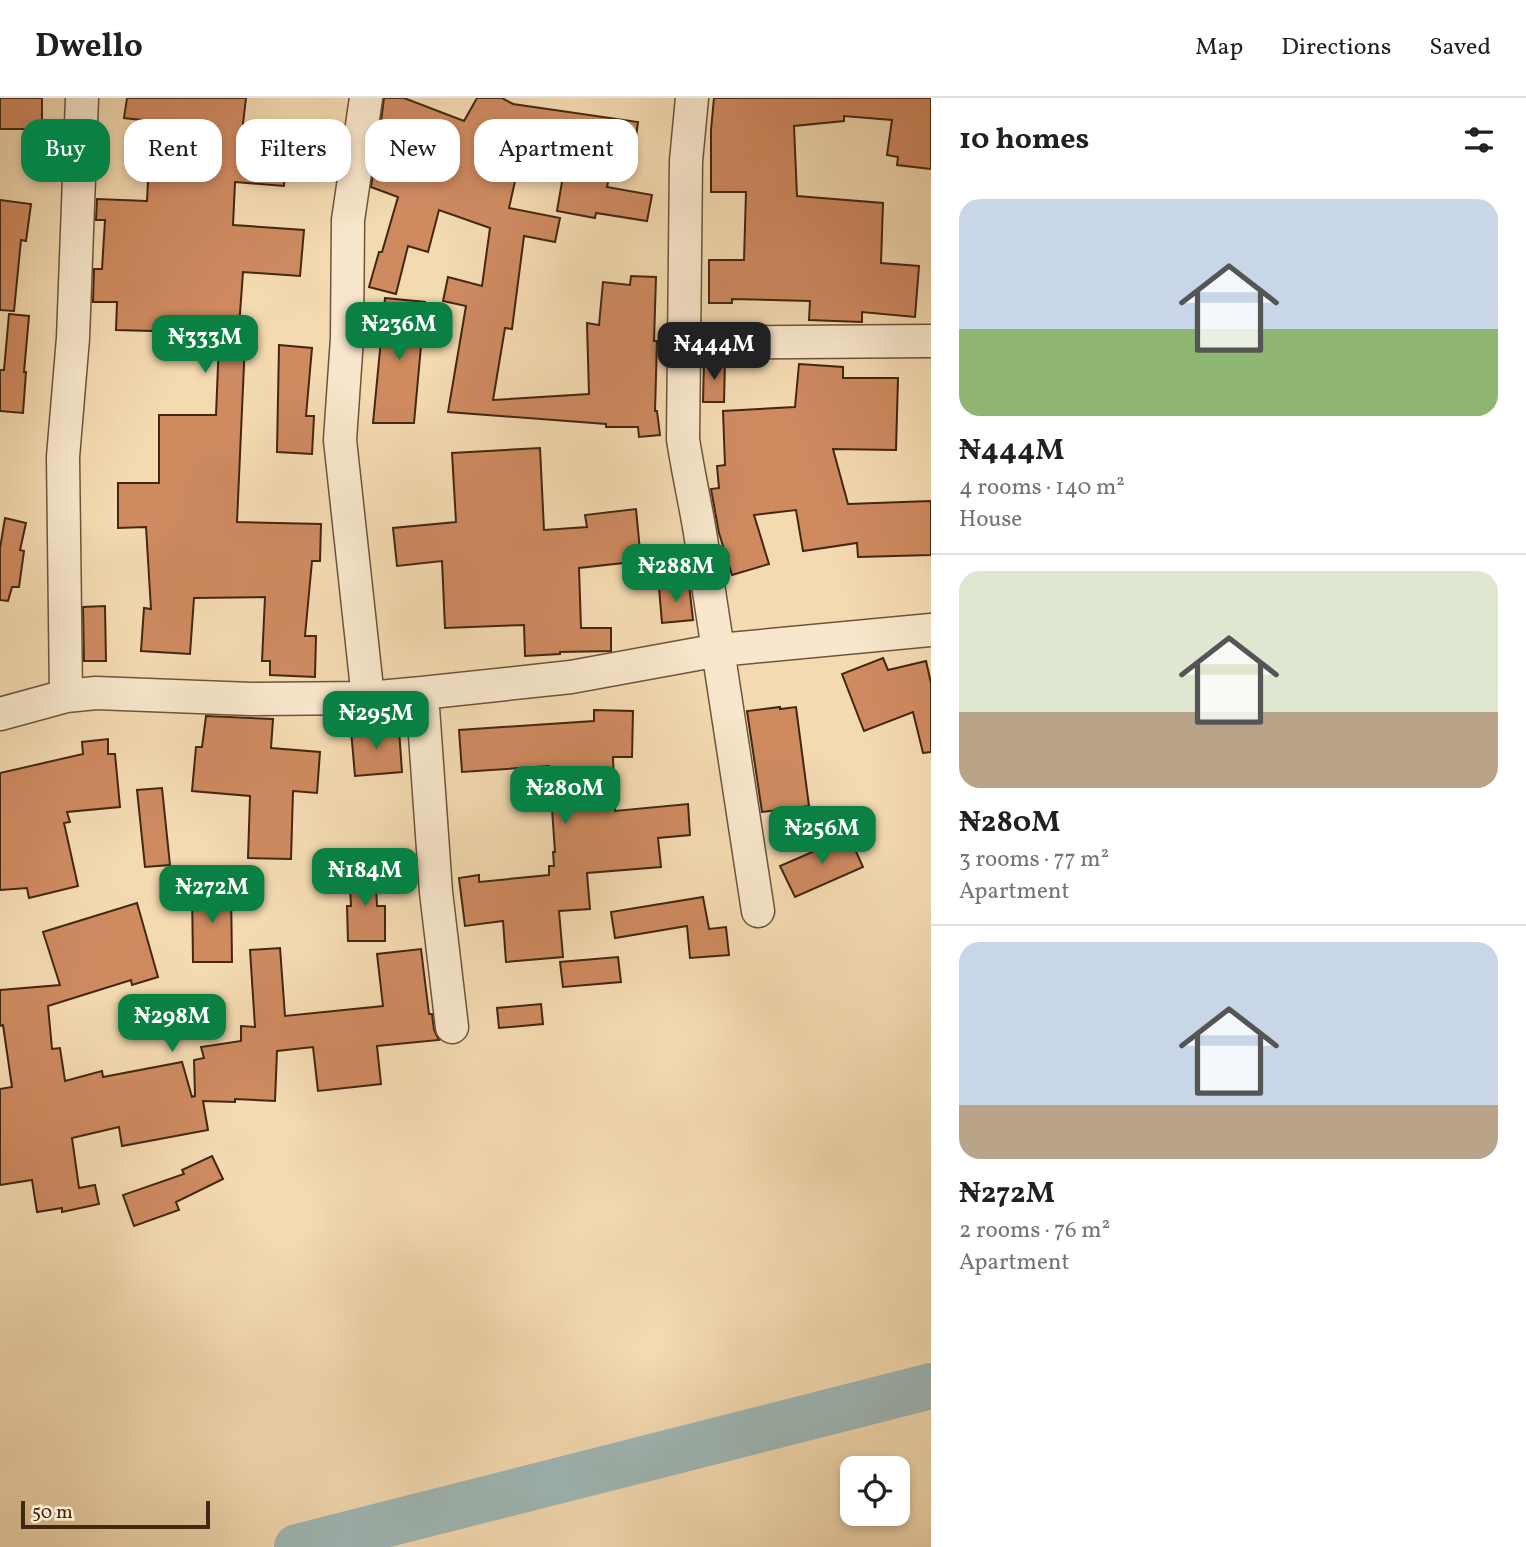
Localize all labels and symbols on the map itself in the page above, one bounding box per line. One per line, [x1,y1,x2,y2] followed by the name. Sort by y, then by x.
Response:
[350,302,448,362] pin: ₦236M
[156,316,254,375] pin: ₦333M
[665,322,763,382] pin: ₦444M
[627,545,725,604] pin: ₦288M
[327,692,425,751] pin: ₦295M
[516,766,614,826] pin: ₦280M
[773,806,871,866] pin: ₦256M
[316,848,414,908] pin: ₦184M
[163,866,261,925] pin: ₦272M
[123,995,221,1054] pin: ₦298M
[21,1498,210,1530] scale bar

